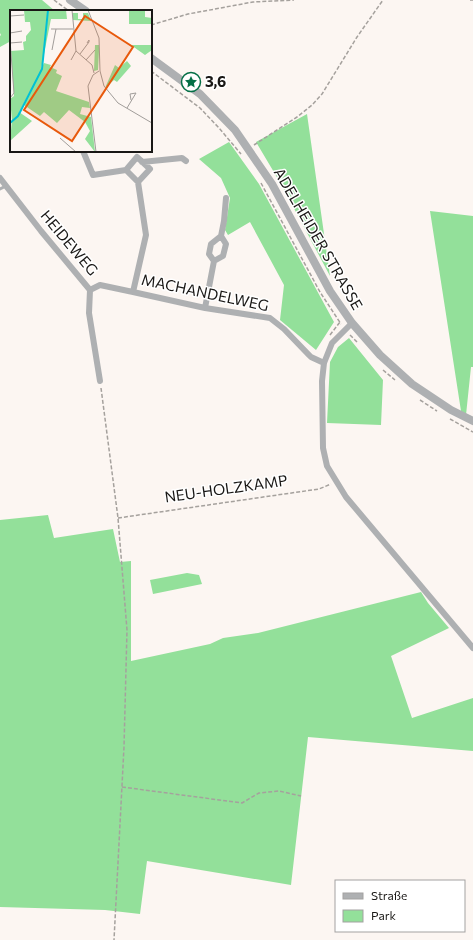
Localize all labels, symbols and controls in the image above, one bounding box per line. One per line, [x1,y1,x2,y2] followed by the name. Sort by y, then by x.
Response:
[10,10,152,152] inset map
[180,71,202,93] place icon: 3,6
[205,72,226,90] place label: 3,6
[271,164,367,313] street label: ADELHEIDER STRASSE
[37,206,102,279] street label: HEIDEWEG
[140,270,271,314] street label: MACHANDELWEG
[163,470,288,506] street label: NEU-HOLZKAMP
[335,880,465,932] legend
[371,888,407,902] text: Straße
[371,908,397,922] text: Park

